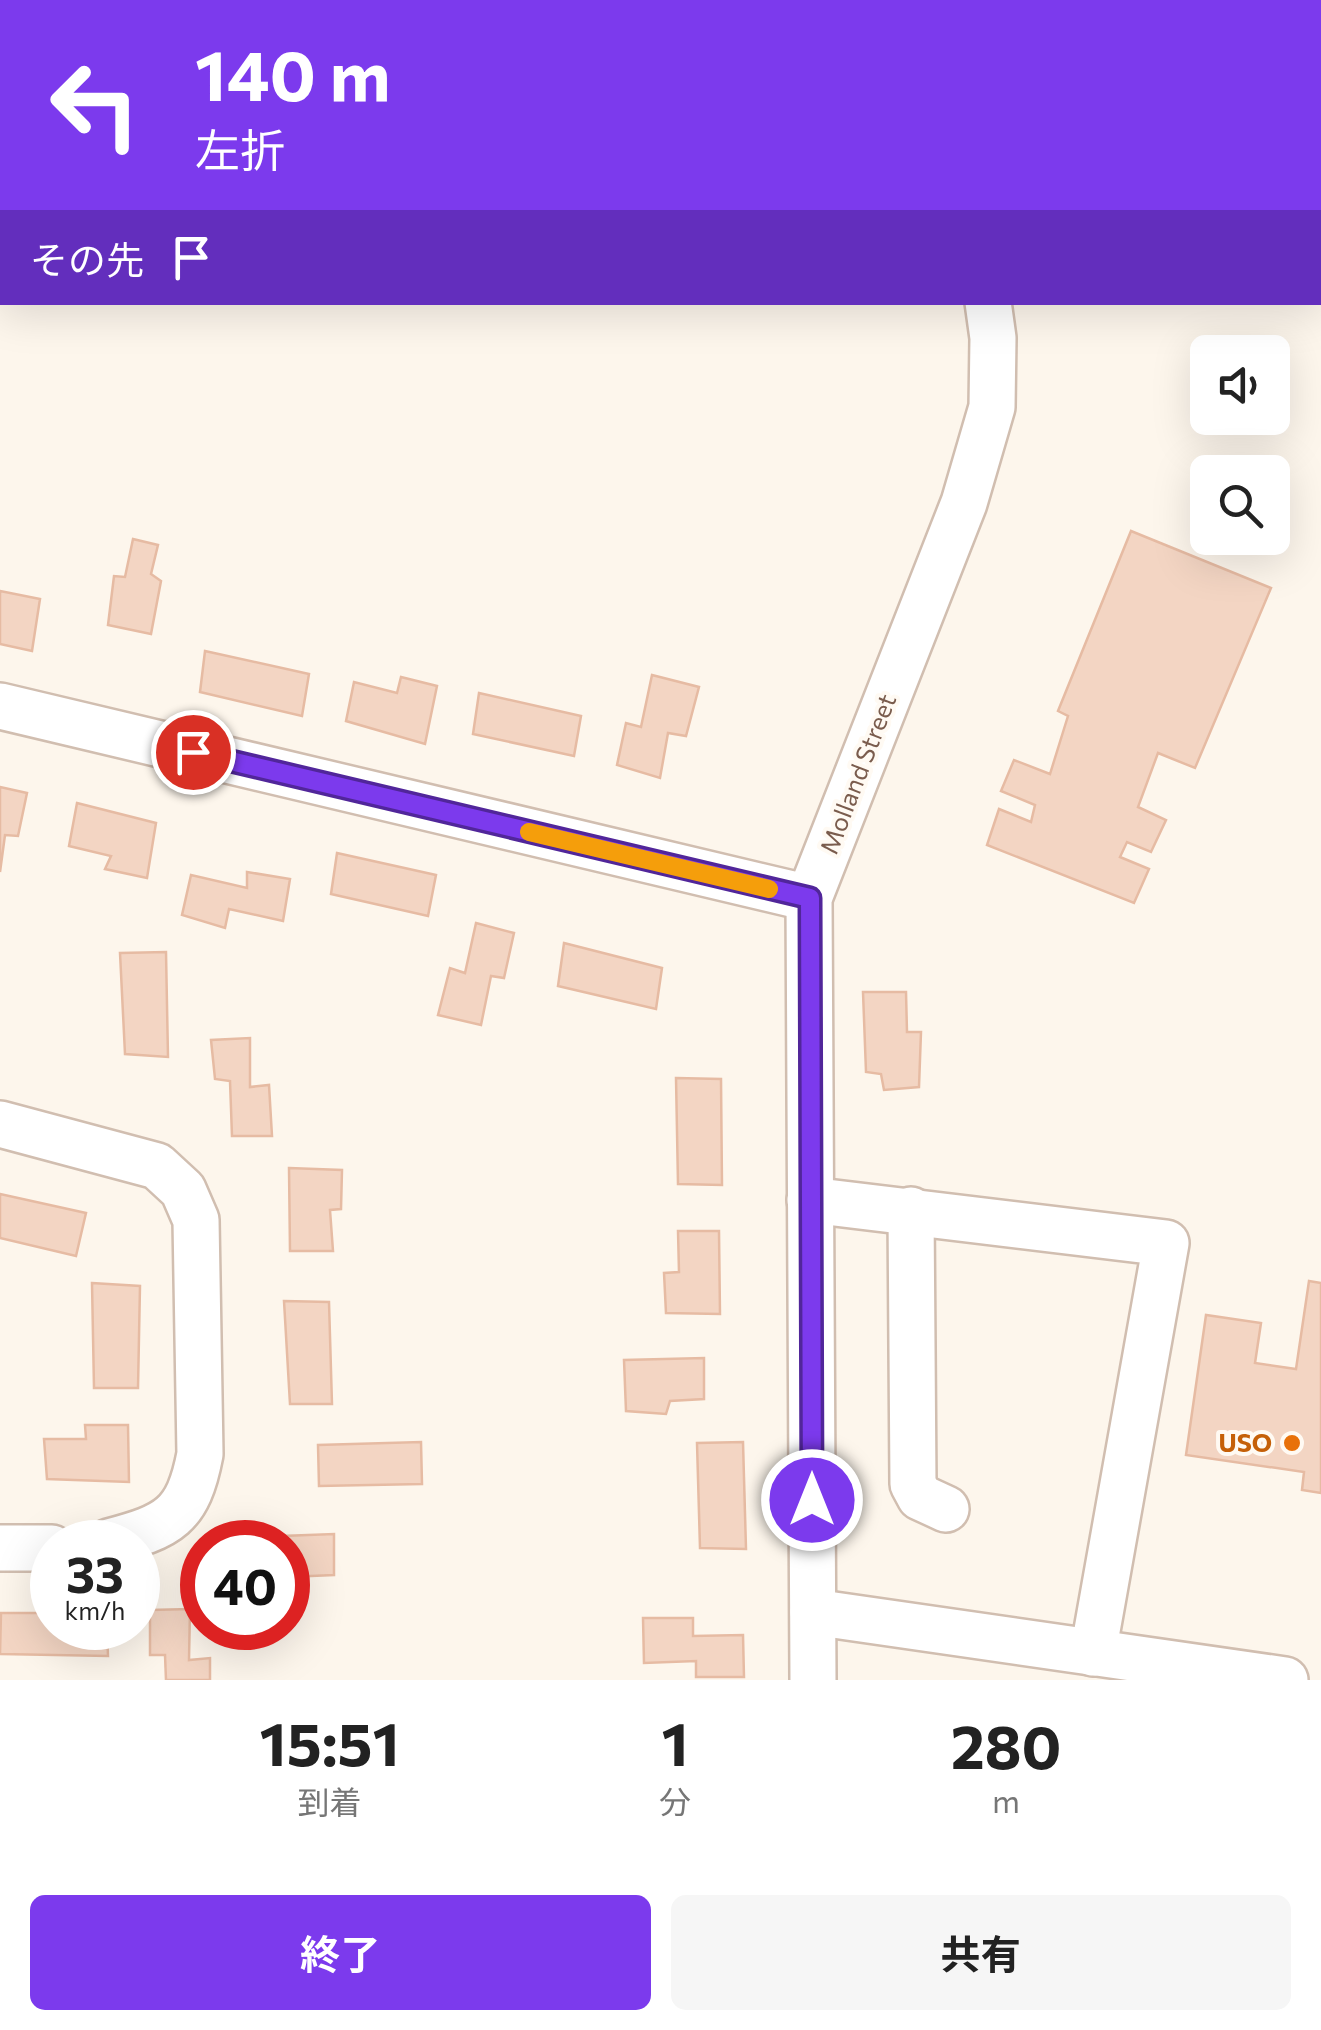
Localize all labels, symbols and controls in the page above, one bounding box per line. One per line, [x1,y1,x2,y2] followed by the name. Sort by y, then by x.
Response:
[195,30,391,115] text: 140 m
[30,40,160,170] icon: left
[195,121,285,176] text: 左折
[164,230,219,285] icon: arrive
[30,235,144,282] text: その先
[1190,335,1290,555] map controls
[1190,335,1290,435] button: sound
[1190,455,1290,555] button: search
[813,689,901,858] street label: Molland Street
[151,710,236,795] pin
[166,725,221,780] icon: arrive
[1218,1427,1272,1457] place label: USO
[1281,1432,1303,1454] marker: USO
[760,1448,864,1552] position arrow
[180,1520,310,1650] speed limit sign: 40
[66,1542,124,1603] text: 33
[65,1595,125,1625] text: km/h
[260,1705,400,1778] text: 15:51
[662,1705,689,1778] text: 1
[951,1708,1061,1781] text: 280
[992,1780,1020,1820] text: m
[298,1781,362,1821] text: 到着
[659,1781,691,1821] text: 分
[30,1895,651,2010] button: 終了
[671,1895,1291,2010] button: 共有

